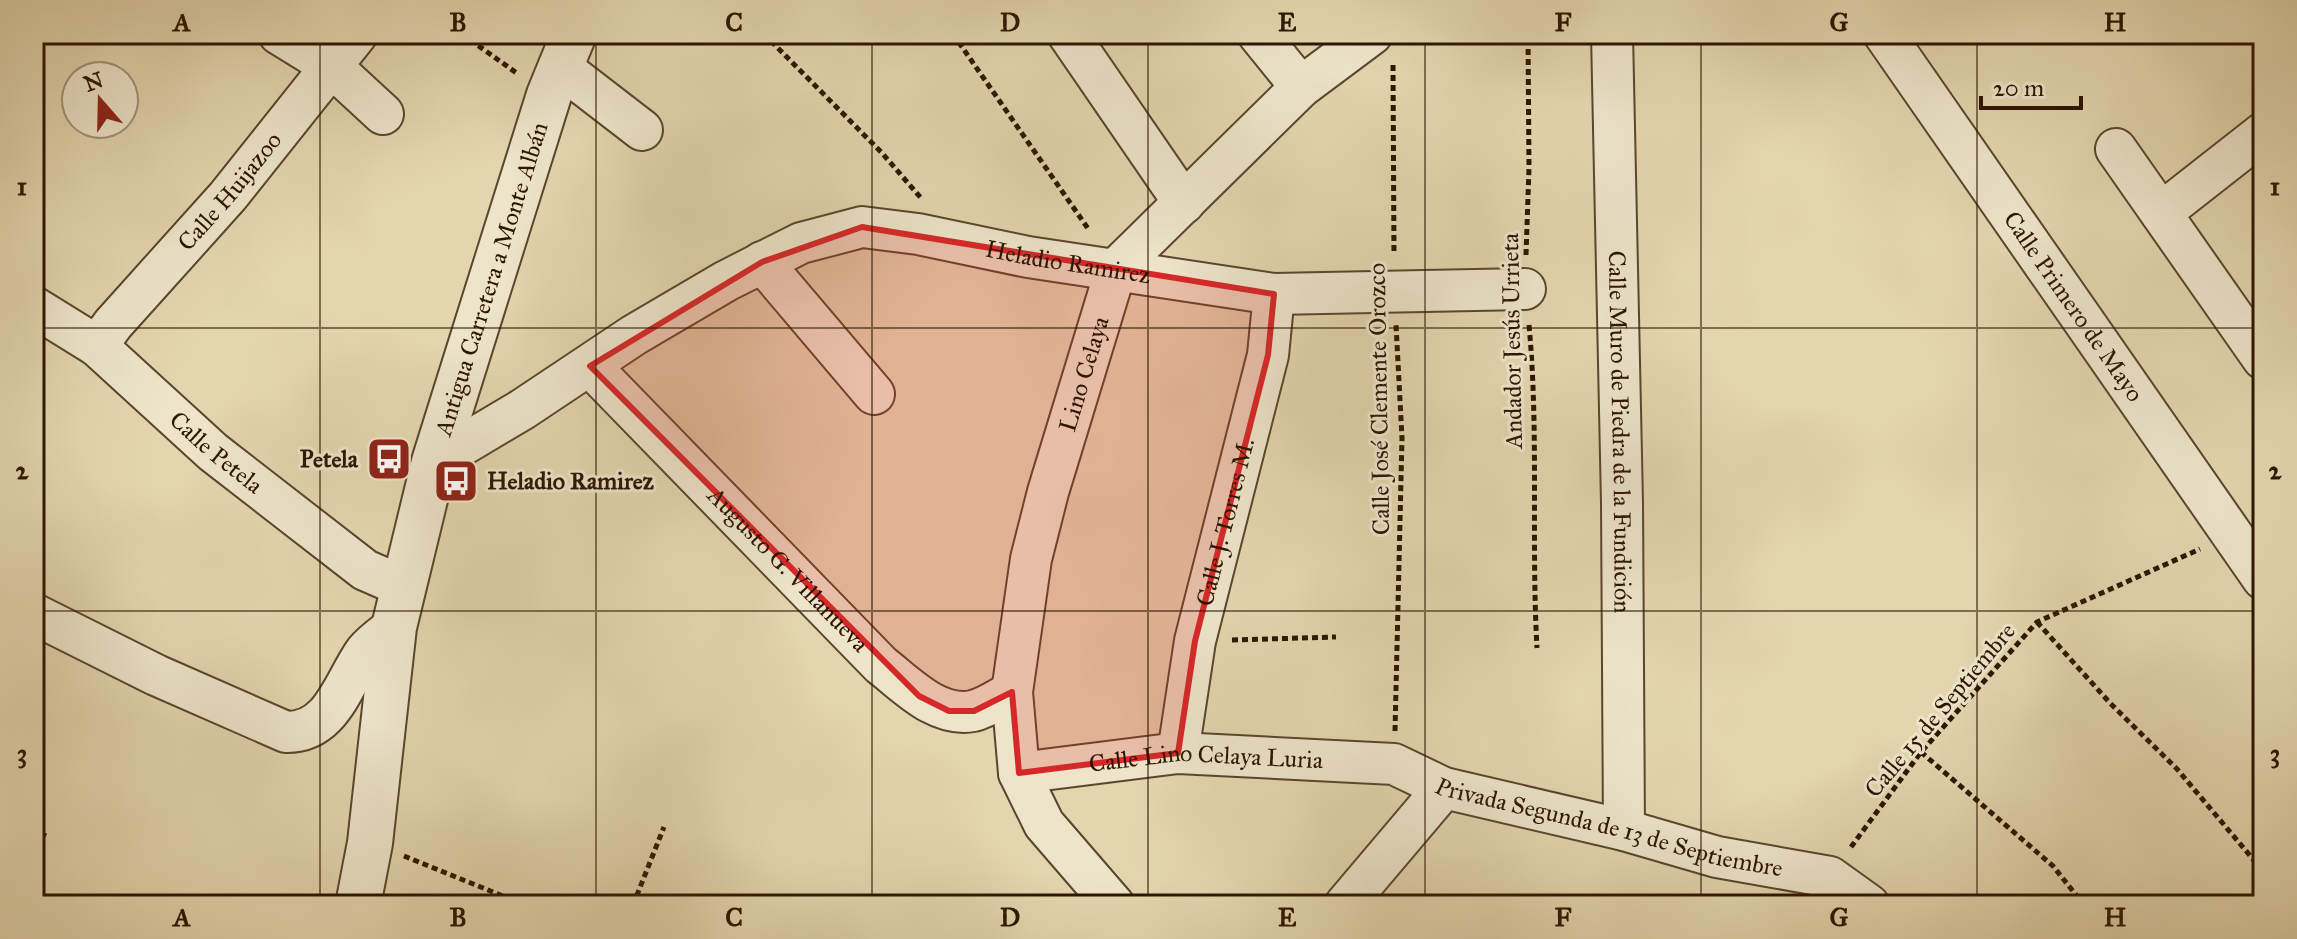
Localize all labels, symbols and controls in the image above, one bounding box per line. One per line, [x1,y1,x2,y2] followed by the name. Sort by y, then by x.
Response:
[171,6,191,38] text: A
[449,6,467,38] text: B
[725,6,743,38] text: C
[1000,6,1020,38] text: D
[1278,6,1297,38] text: E
[1555,6,1572,38] text: F
[1829,6,1849,38] text: G
[2104,6,2127,38] text: H
[60,60,140,140] north arrow
[1981,60,2081,110] scale bar
[80,66,107,98] text: N
[1993,73,2044,103] text: 20 m
[428,119,555,440] street label: Antigua Carretera a Monte Albán
[171,126,288,257] street label: Calle Huijazoo
[17,170,27,202] text: 1
[2270,170,2280,202] text: 1
[1997,205,2150,408] street label: Calle Primero de Mayo
[1495,232,1529,450] street label: Andador Jesús Urrieta
[983,234,1153,290] street label: Heladio Ramirez
[1602,250,1638,613] street label: Calle Muro de Piedra de la Fundición
[1362,263,1396,535] street label: Calle José Clemente Orozco
[1052,312,1116,435] street label: Lino Celaya
[163,405,270,501] street label: Calle Petela
[365,435,413,483] bus stop icon: Petela
[1190,435,1261,609] street label: Calle J. Torres M.
[300,444,359,474] place label: Petela
[16,454,30,486] text: 2
[2269,454,2283,486] text: 2
[432,457,480,505] bus stop icon: Heladio Ramirez
[487,466,655,496] place label: Heladio Ramirez
[700,480,876,659] street label: Augusto G. Villanueva
[1858,617,2022,803] street label: Calle 15 de Septiembre
[17,737,27,769] text: 3
[2270,737,2280,769] text: 3
[1087,738,1325,779] street label: Calle Lino Celaya Luria
[1430,771,1785,883] street label: Privada Segunda de 13 de Septiembre
[171,901,191,933] text: A
[449,901,467,933] text: B
[725,901,743,933] text: C
[1000,901,1020,933] text: D
[1278,901,1297,933] text: E
[1555,901,1572,933] text: F
[1829,901,1849,933] text: G
[2104,901,2127,933] text: H

